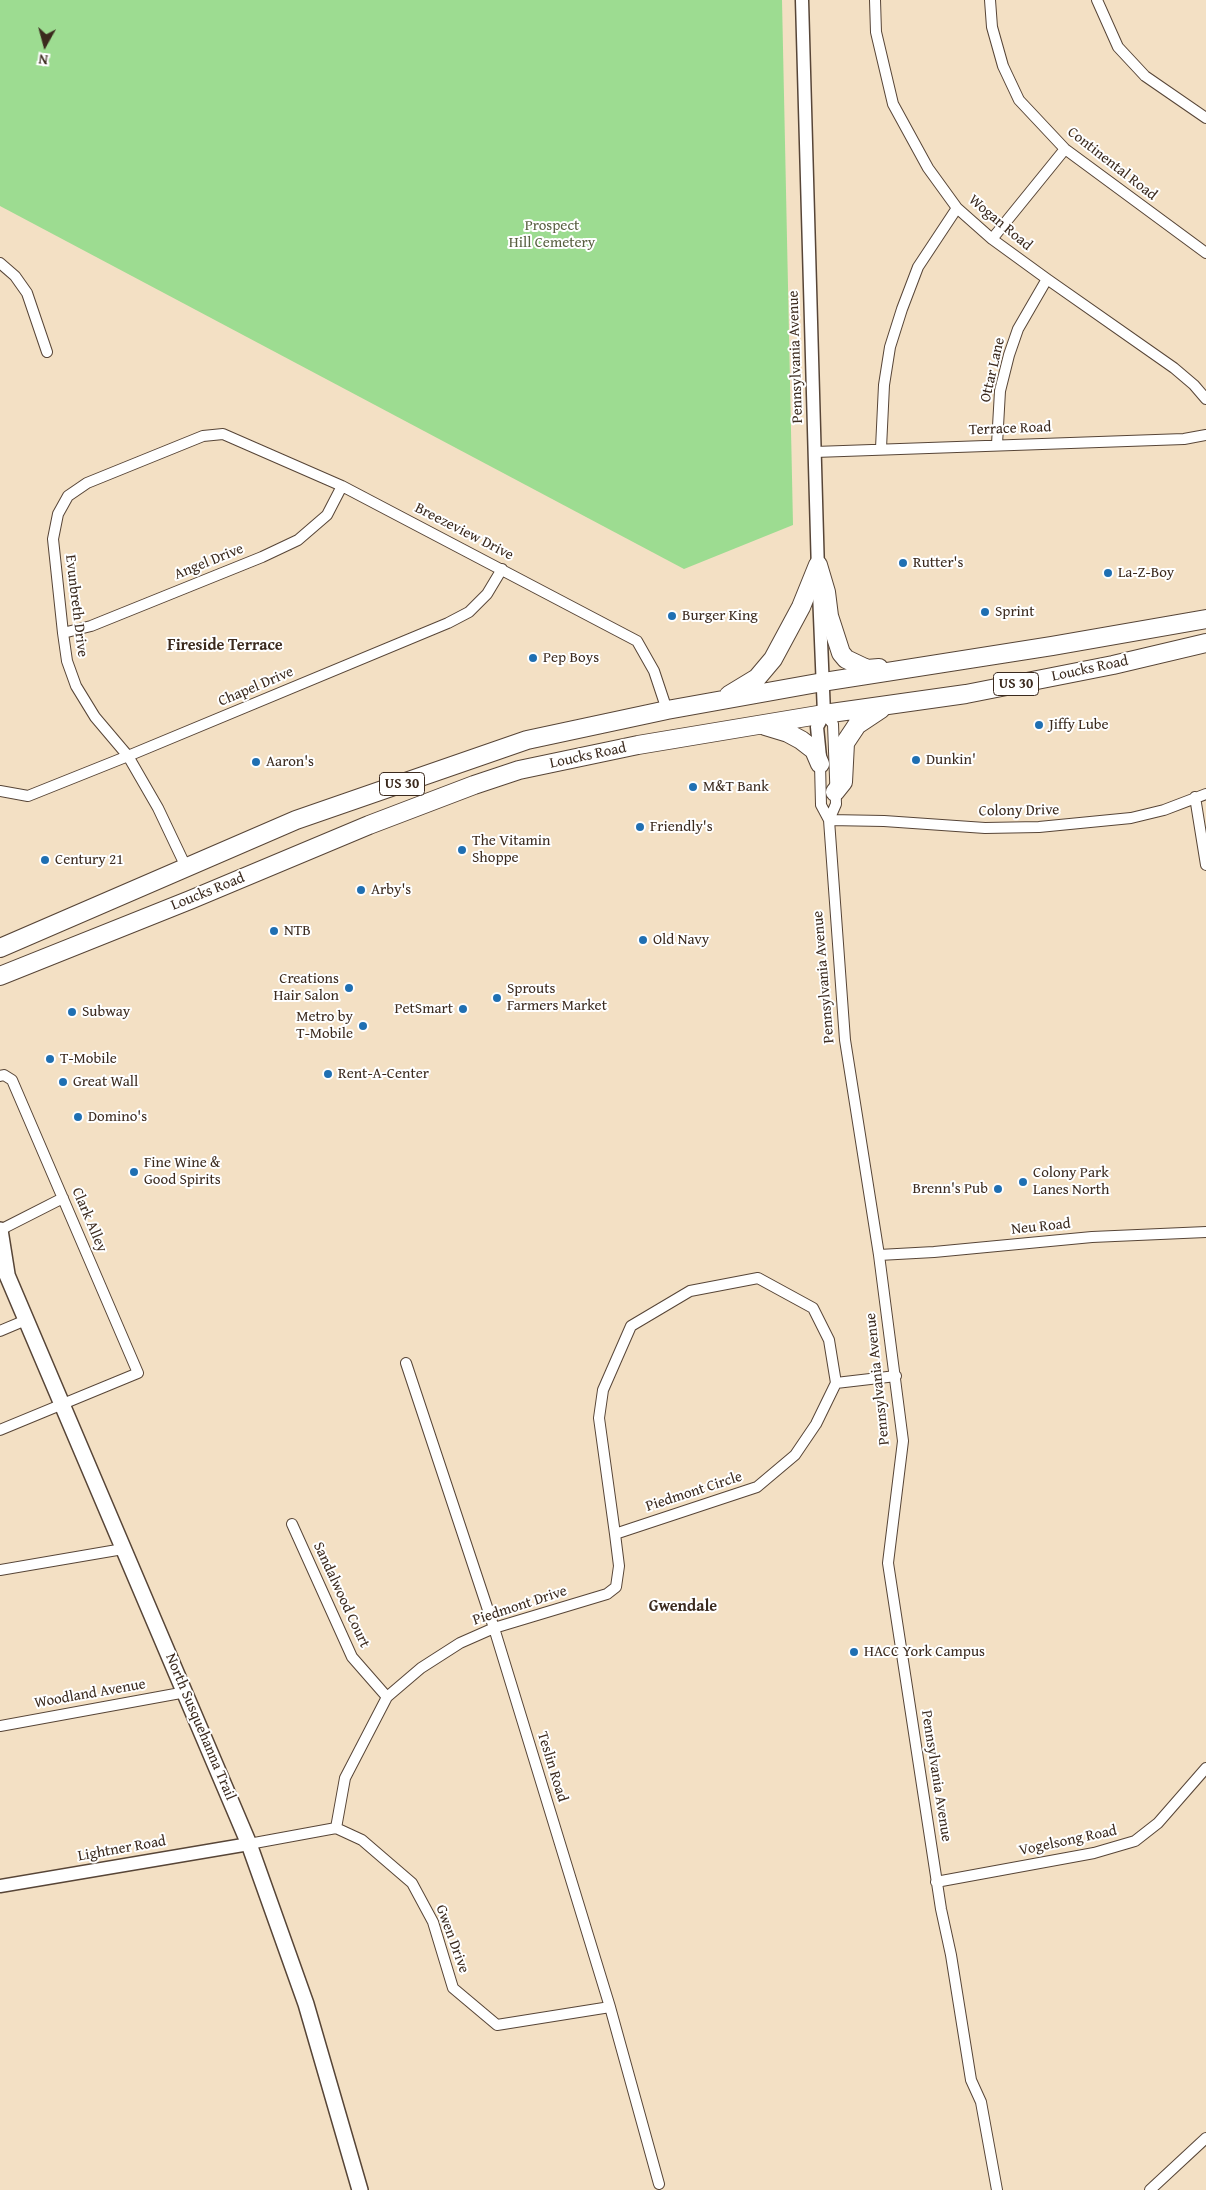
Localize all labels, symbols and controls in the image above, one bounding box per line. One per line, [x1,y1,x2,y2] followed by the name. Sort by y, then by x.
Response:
[20,20,70,70] north arrow
[37,49,49,70] text: N
[1064,123,1160,205] street label: Continental Road
[965,191,1035,255] street label: Wogan Road
[509,217,595,252] park label: Prospect Hill Cemetery
[785,290,807,424] street label: Pennsylvania Avenue
[977,336,1009,404] street label: Ottar Lane
[968,419,1052,439] street label: Terrace Road
[412,499,516,565] street label: Breezeview Drive
[172,540,246,584] street label: Angel Drive
[61,554,91,658] street label: Evunbreth Drive
[913,554,963,572] place label: Rutter's
[897,557,909,569] marker: Rutter's
[1118,564,1174,582] place label: La-Z-Boy
[1102,567,1114,579] marker: La-Z-Boy
[995,603,1035,621] place label: Sprint
[979,606,991,618] marker: Sprint
[682,607,758,625] place label: Burger King
[666,610,678,622] marker: Burger King
[167,636,283,656] district label: Fireside Terrace
[543,649,599,667] place label: Pep Boys
[527,652,539,664] marker: Pep Boys
[1050,652,1130,686] street label: Loucks Road
[216,663,296,711] street label: Chapel Drive
[994,672,1038,696] road number: US 30
[1049,716,1109,734] place label: Jiffy Lube
[1033,719,1045,731] marker: Jiffy Lube
[548,739,628,773] street label: Loucks Road
[926,751,976,769] place label: Dunkin'
[266,753,314,771] place label: Aaron's
[910,754,922,766] marker: Dunkin'
[250,756,262,768] marker: Aaron's
[380,772,424,796] road number: US 30
[703,778,769,796] place label: M&T Bank
[687,781,699,793] marker: M&T Bank
[979,801,1059,821] street label: Colony Drive
[650,818,713,836] place label: Friendly's
[634,821,646,833] marker: Friendly's
[472,832,550,867] place label: The Vitamin Shoppe
[456,844,468,856] marker: The Vitamin Shoppe
[55,851,123,869] place label: Century 21
[39,854,51,866] marker: Century 21
[169,869,247,915] street label: Loucks Road
[371,881,411,899] place label: Arby's
[355,884,367,896] marker: Arby's
[809,910,839,1044] street label: Pennsylvania Avenue
[284,922,311,940] place label: NTB
[268,925,280,937] marker: NTB
[653,931,709,949] place label: Old Navy
[637,934,649,946] marker: Old Navy
[274,970,339,1005] place label: Creations Hair Salon
[507,980,607,1015] place label: Sprouts Farmers Market
[343,982,355,994] marker: Creations Hair Salon
[491,992,503,1004] marker: Sprouts Farmers Market
[394,1000,453,1018] place label: PetSmart
[82,1003,130,1021] place label: Subway
[457,1003,469,1015] marker: PetSmart
[66,1006,78,1018] marker: Subway
[296,1008,353,1043] place label: Metro by T-Mobile
[357,1020,369,1032] marker: Metro by T-Mobile
[60,1050,117,1068] place label: T-Mobile
[44,1053,56,1065] marker: T-Mobile
[338,1065,429,1083] place label: Rent-A-Center
[322,1068,334,1080] marker: Rent-A-Center
[73,1073,138,1091] place label: Great Wall
[57,1076,69,1088] marker: Great Wall
[88,1108,147,1126] place label: Domino's
[72,1111,84,1123] marker: Domino's
[144,1154,221,1189] place label: Fine Wine & Good Spirits
[1033,1164,1109,1199] place label: Colony Park Lanes North
[128,1166,140,1178] marker: Fine Wine & Good Spirits
[1017,1176,1029,1188] marker: Colony Park Lanes North
[913,1180,988,1198] place label: Brenn's Pub
[992,1183,1004,1195] marker: Brenn's Pub
[67,1185,111,1255] street label: Clark Alley
[1010,1215,1072,1239] street label: Neu Road
[862,1312,894,1446] street label: Pennsylvania Avenue
[644,1468,744,1516] street label: Piedmont Circle
[309,1539,373,1651] street label: Sandalwood Court
[471,1582,569,1630] street label: Piedmont Drive
[649,1597,717,1617] district label: Gwendale
[864,1643,985,1661] place label: HACC York Campus
[848,1646,860,1658] marker: HACC York Campus
[161,1651,239,1803] street label: North Susquehanna Trail
[33,1675,147,1713] street label: Woodland Avenue
[917,1709,955,1843] street label: Pennsylvania Avenue
[533,1730,571,1804] street label: Teslin Road
[1017,1822,1119,1860] street label: Vogelsong Road
[77,1832,167,1866] street label: Lightner Road
[431,1902,473,1976] street label: Gwen Drive

